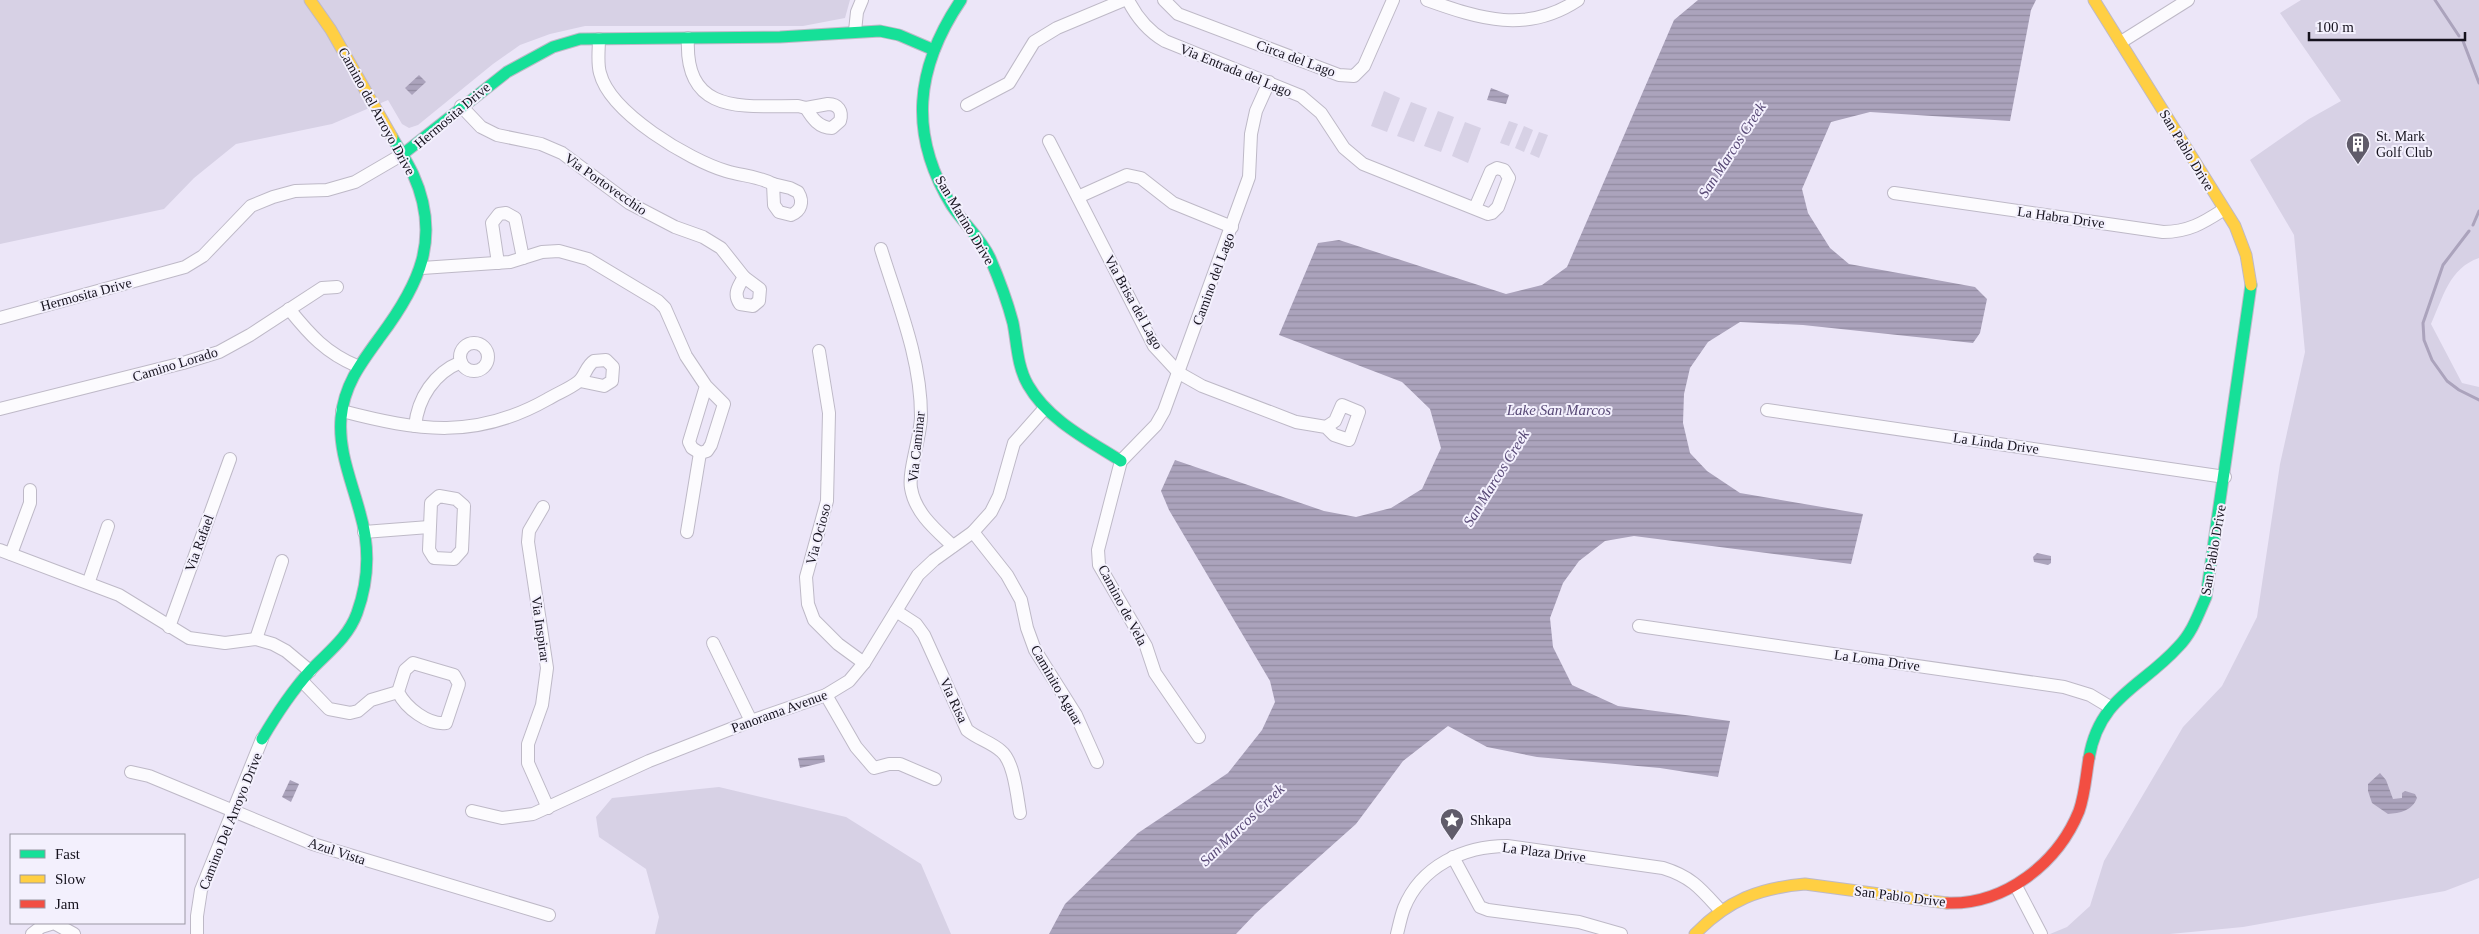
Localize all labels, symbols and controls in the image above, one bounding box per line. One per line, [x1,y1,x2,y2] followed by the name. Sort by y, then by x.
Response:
[2309,10,2465,42] scale bar
[2316,19,2354,35] text: 100 m
[1254,37,1337,80] street label: Circa del Lago
[1178,41,1294,100] street label: Via Entrada del Lago
[335,45,418,178] street label: Camino del Arroyo Drive
[412,80,493,151] street label: Hermosita Drive
[1695,99,1769,201] water label: San Marcos Creek
[2157,107,2217,193] street label: San Pablo Drive
[2376,129,2432,160] place label: St. Mark Golf Club
[2345,131,2371,165] building icon: St. Mark Golf Club
[562,151,650,218] street label: Via Portovecchio
[932,173,997,267] street label: San Marino Drive
[2016,204,2105,231] street label: La Habra Drive
[1190,231,1237,327] street label: Camino del Lago
[1101,253,1166,352] street label: Via Brisa del Lago
[39,275,133,314] street label: Hermosita Drive
[131,344,220,385] street label: Camino Lorado
[1506,402,1611,418] water label: Lake San Marcos
[905,411,928,483] street label: Via Caminar
[1460,427,1532,529] water label: San Marcos Creek
[1952,430,2040,457] street label: La Linda Drive
[803,502,834,566] street label: Via Ocioso
[2198,504,2229,597] street label: San Pablo Drive
[182,513,217,574] street label: Via Rafael
[1095,562,1150,649] street label: Camino de Vela
[528,595,553,663] street label: Via Inspirar
[1028,643,1086,728] street label: Caminito Aguar
[1833,647,1921,674] street label: La Loma Drive
[937,675,971,726] street label: Via Risa
[729,687,829,736] street label: Panorama Avenue
[196,750,265,892] street label: Camino Del Arroyo Drive
[1197,781,1288,869] water label: San Marcos Creek
[1439,807,1465,841] place icon: Shkapa
[1470,813,1512,828] place label: Shkapa
[10,834,185,924] legend
[306,835,368,868] street label: Azul Vista
[1501,840,1587,865] street label: La Plaza Drive
[55,846,81,862] text: Fast
[55,871,86,887] text: Slow
[1853,883,1946,910] street label: San Pablo Drive
[55,896,79,912] text: Jam

